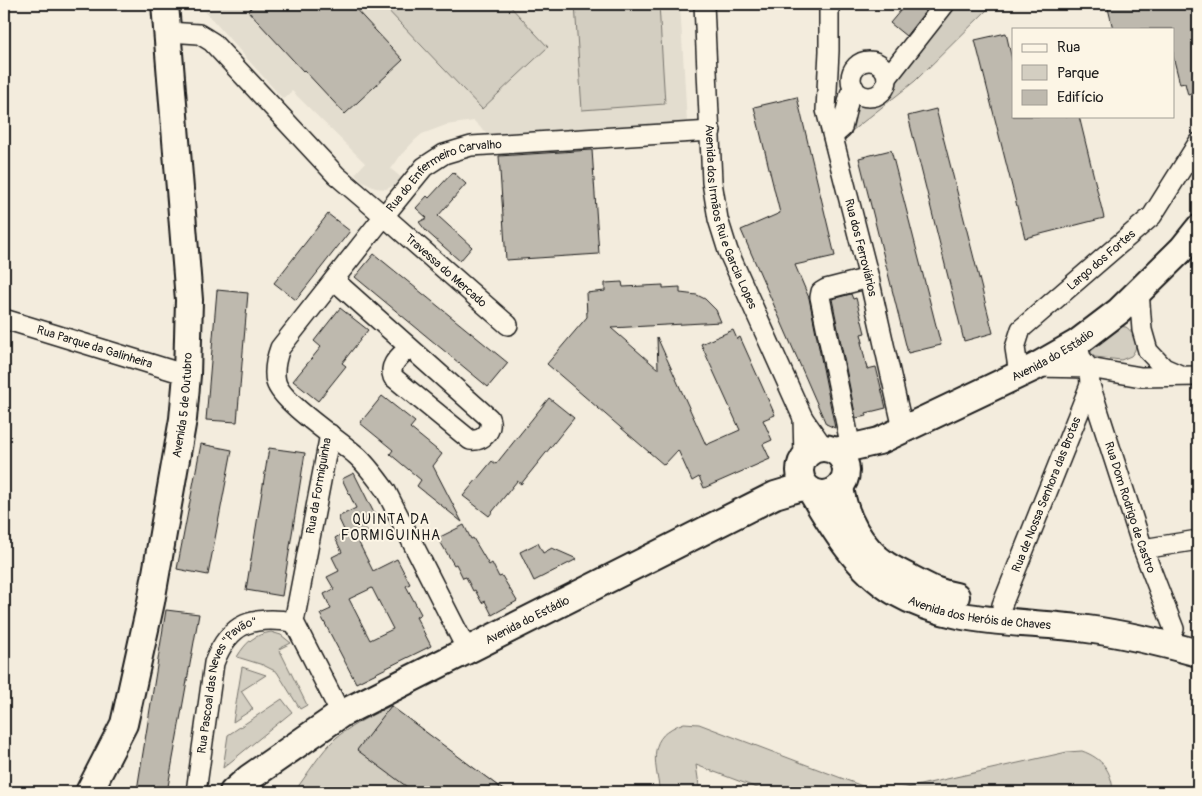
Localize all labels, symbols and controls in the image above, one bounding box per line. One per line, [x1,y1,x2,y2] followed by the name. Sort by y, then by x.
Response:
[1012,28,1174,118] legend
[1057,38,1080,57] text: Rua
[1057,64,1100,83] text: Parque
[1057,88,1103,107] text: Edifício
[702,124,761,312] street label: Avenida dos Irmãos Rui e Garcia Lopes
[383,137,503,215] street label: Rua do Enfermeiro Carvalho
[841,197,881,298] street label: Rua dos Ferroviários
[1064,226,1139,293] street label: Largo dos Fortes
[402,231,490,311] street label: Travessa do Mercado
[35,322,155,372] street label: Rua Parque da Galinheira
[1009,325,1097,385] street label: Avenida do Estádio
[169,352,195,459] street label: Avenida 5 de Outubro
[1008,414,1084,574] street label: Rua de Nossa Senhora das Brotas
[303,436,335,535] street label: Rua da Formiguinha
[1101,440,1159,575] street label: Rua Dom Rodrigo de Castro
[341,511,441,544] district label: QUINTA DA FORMIGUINHA
[483,592,572,648] street label: Avenida do Estádio
[906,592,1052,633] street label: Avenida dos Heróis de Chaves
[194,614,258,755] street label: Rua Pascoal das Neves "Pavão"

